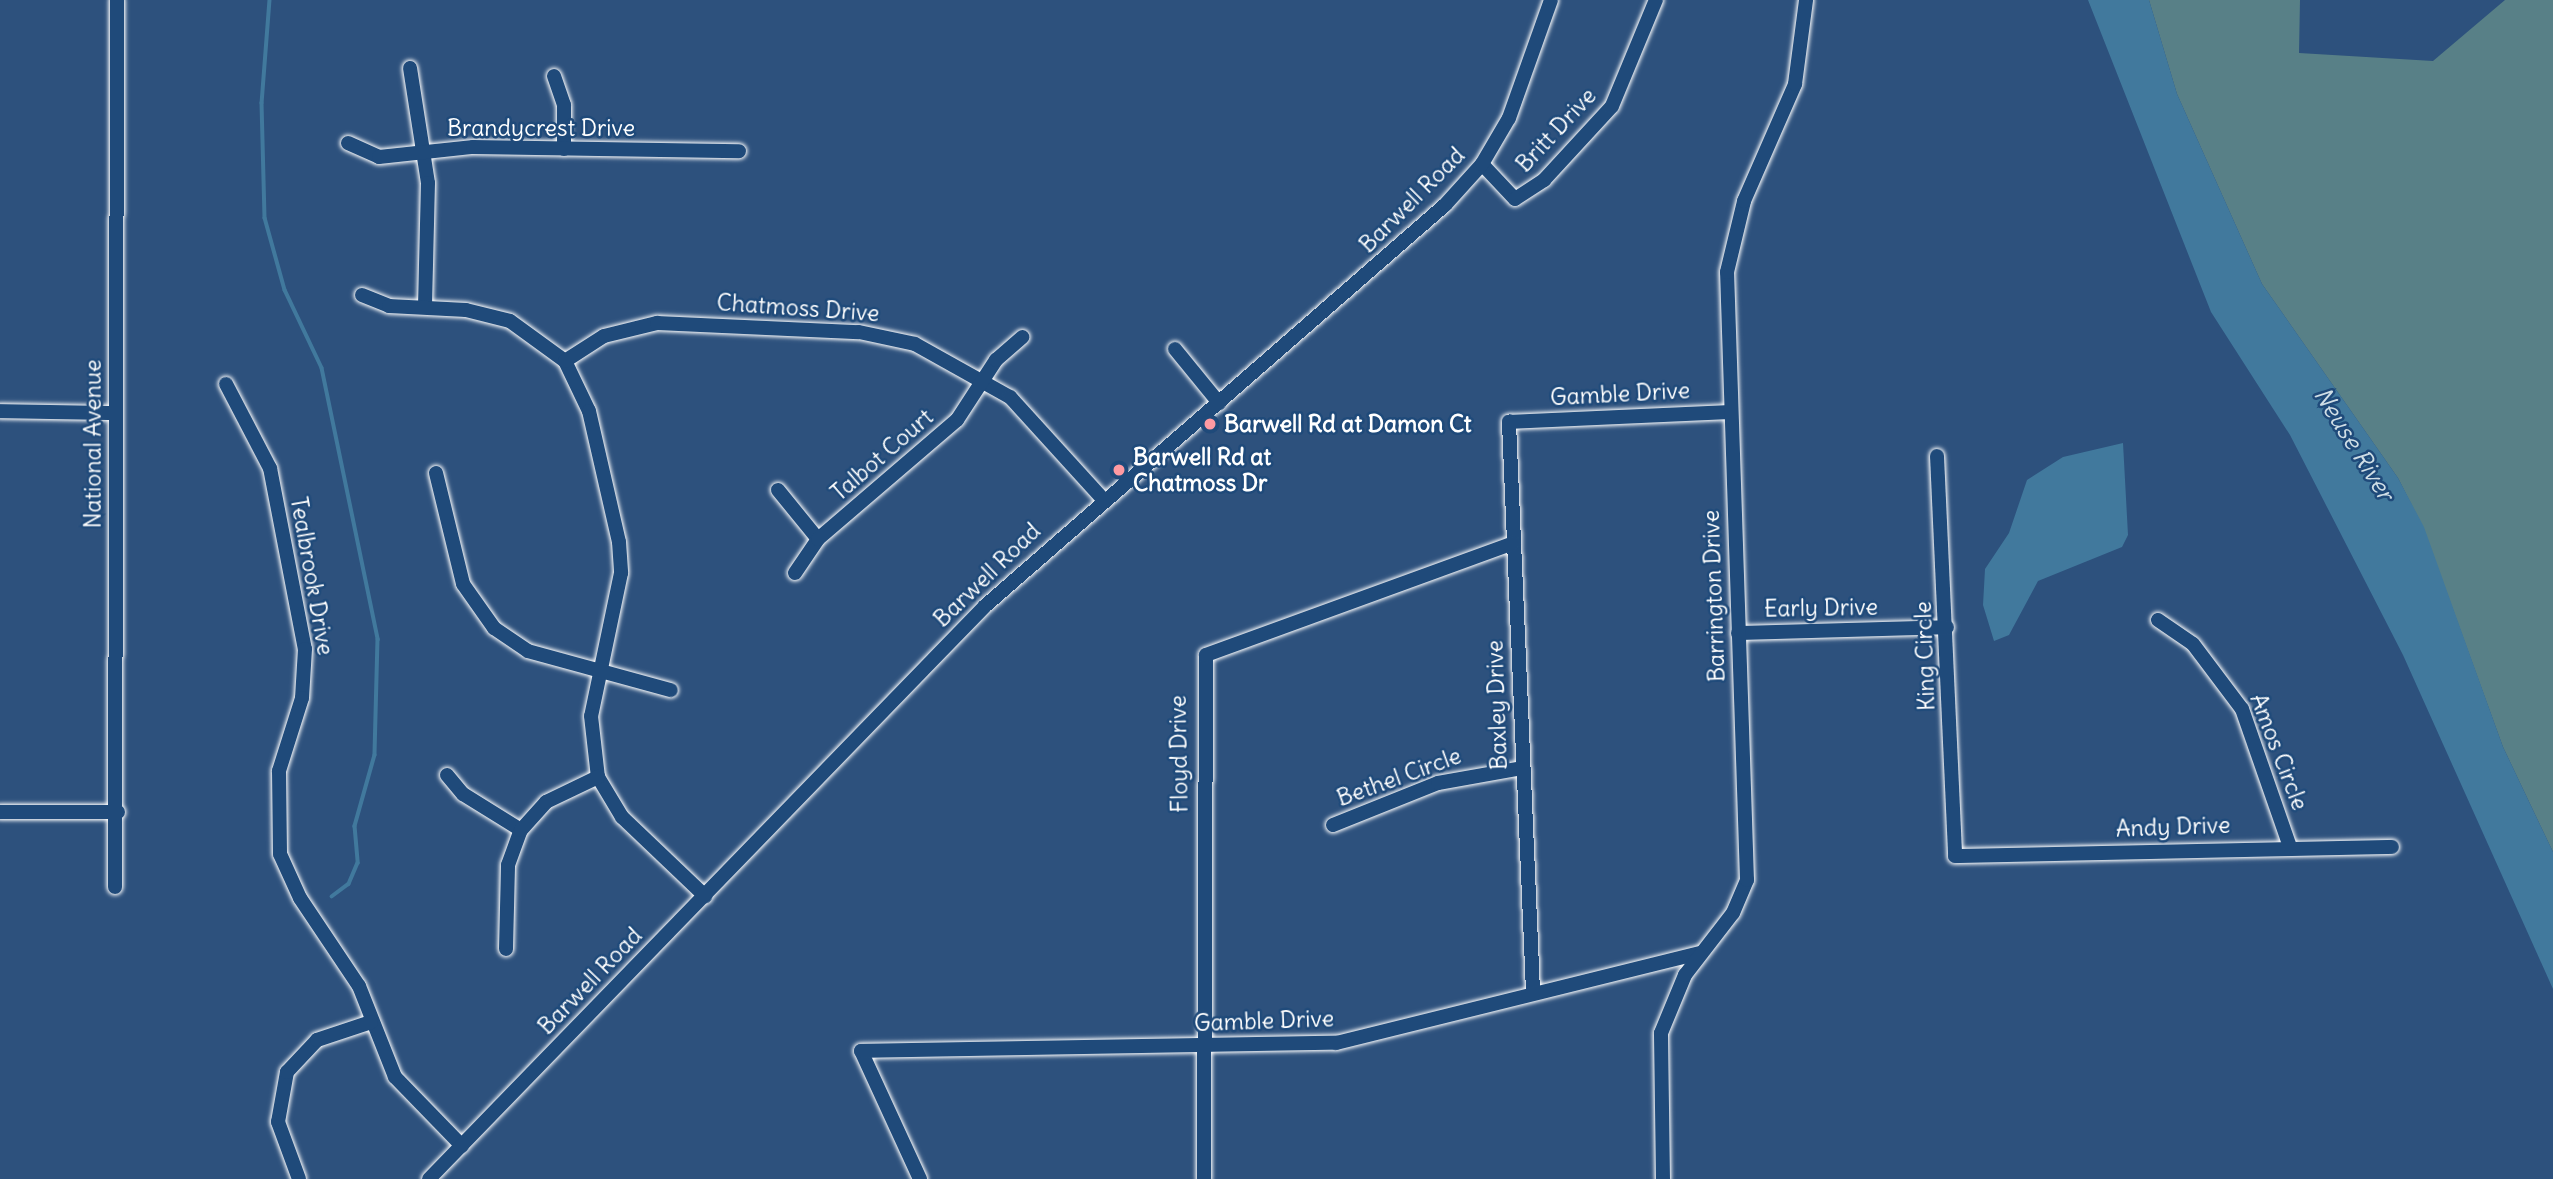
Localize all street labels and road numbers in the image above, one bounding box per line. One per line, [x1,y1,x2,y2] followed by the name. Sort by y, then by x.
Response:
[1510,82,1602,178] street label: Britt Drive
[447,114,635,142] street label: Brandycrest Drive
[1354,142,1470,258] street label: Barwell Road
[716,289,880,327] street label: Chatmoss Drive
[79,360,107,528] street label: National Avenue
[1549,377,1691,411] street label: Gamble Drive
[825,403,939,507] street label: Talbot Court
[284,495,340,657] street label: Tealbrook Drive
[1697,510,1731,682] street label: Barrington Drive
[928,517,1046,633] street label: Barwell Road
[1764,593,1878,623] street label: Early Drive
[1909,601,1941,711] street label: King Circle
[1481,640,1513,770] street label: Baxley Drive
[2244,690,2314,814] street label: Amos Circle
[1164,695,1194,813] street label: Floyd Drive
[1333,742,1465,812] street label: Bethel Circle
[2115,811,2231,843] street label: Andy Drive
[532,922,648,1040] street label: Barwell Road
[1194,1005,1334,1037] street label: Gamble Drive

